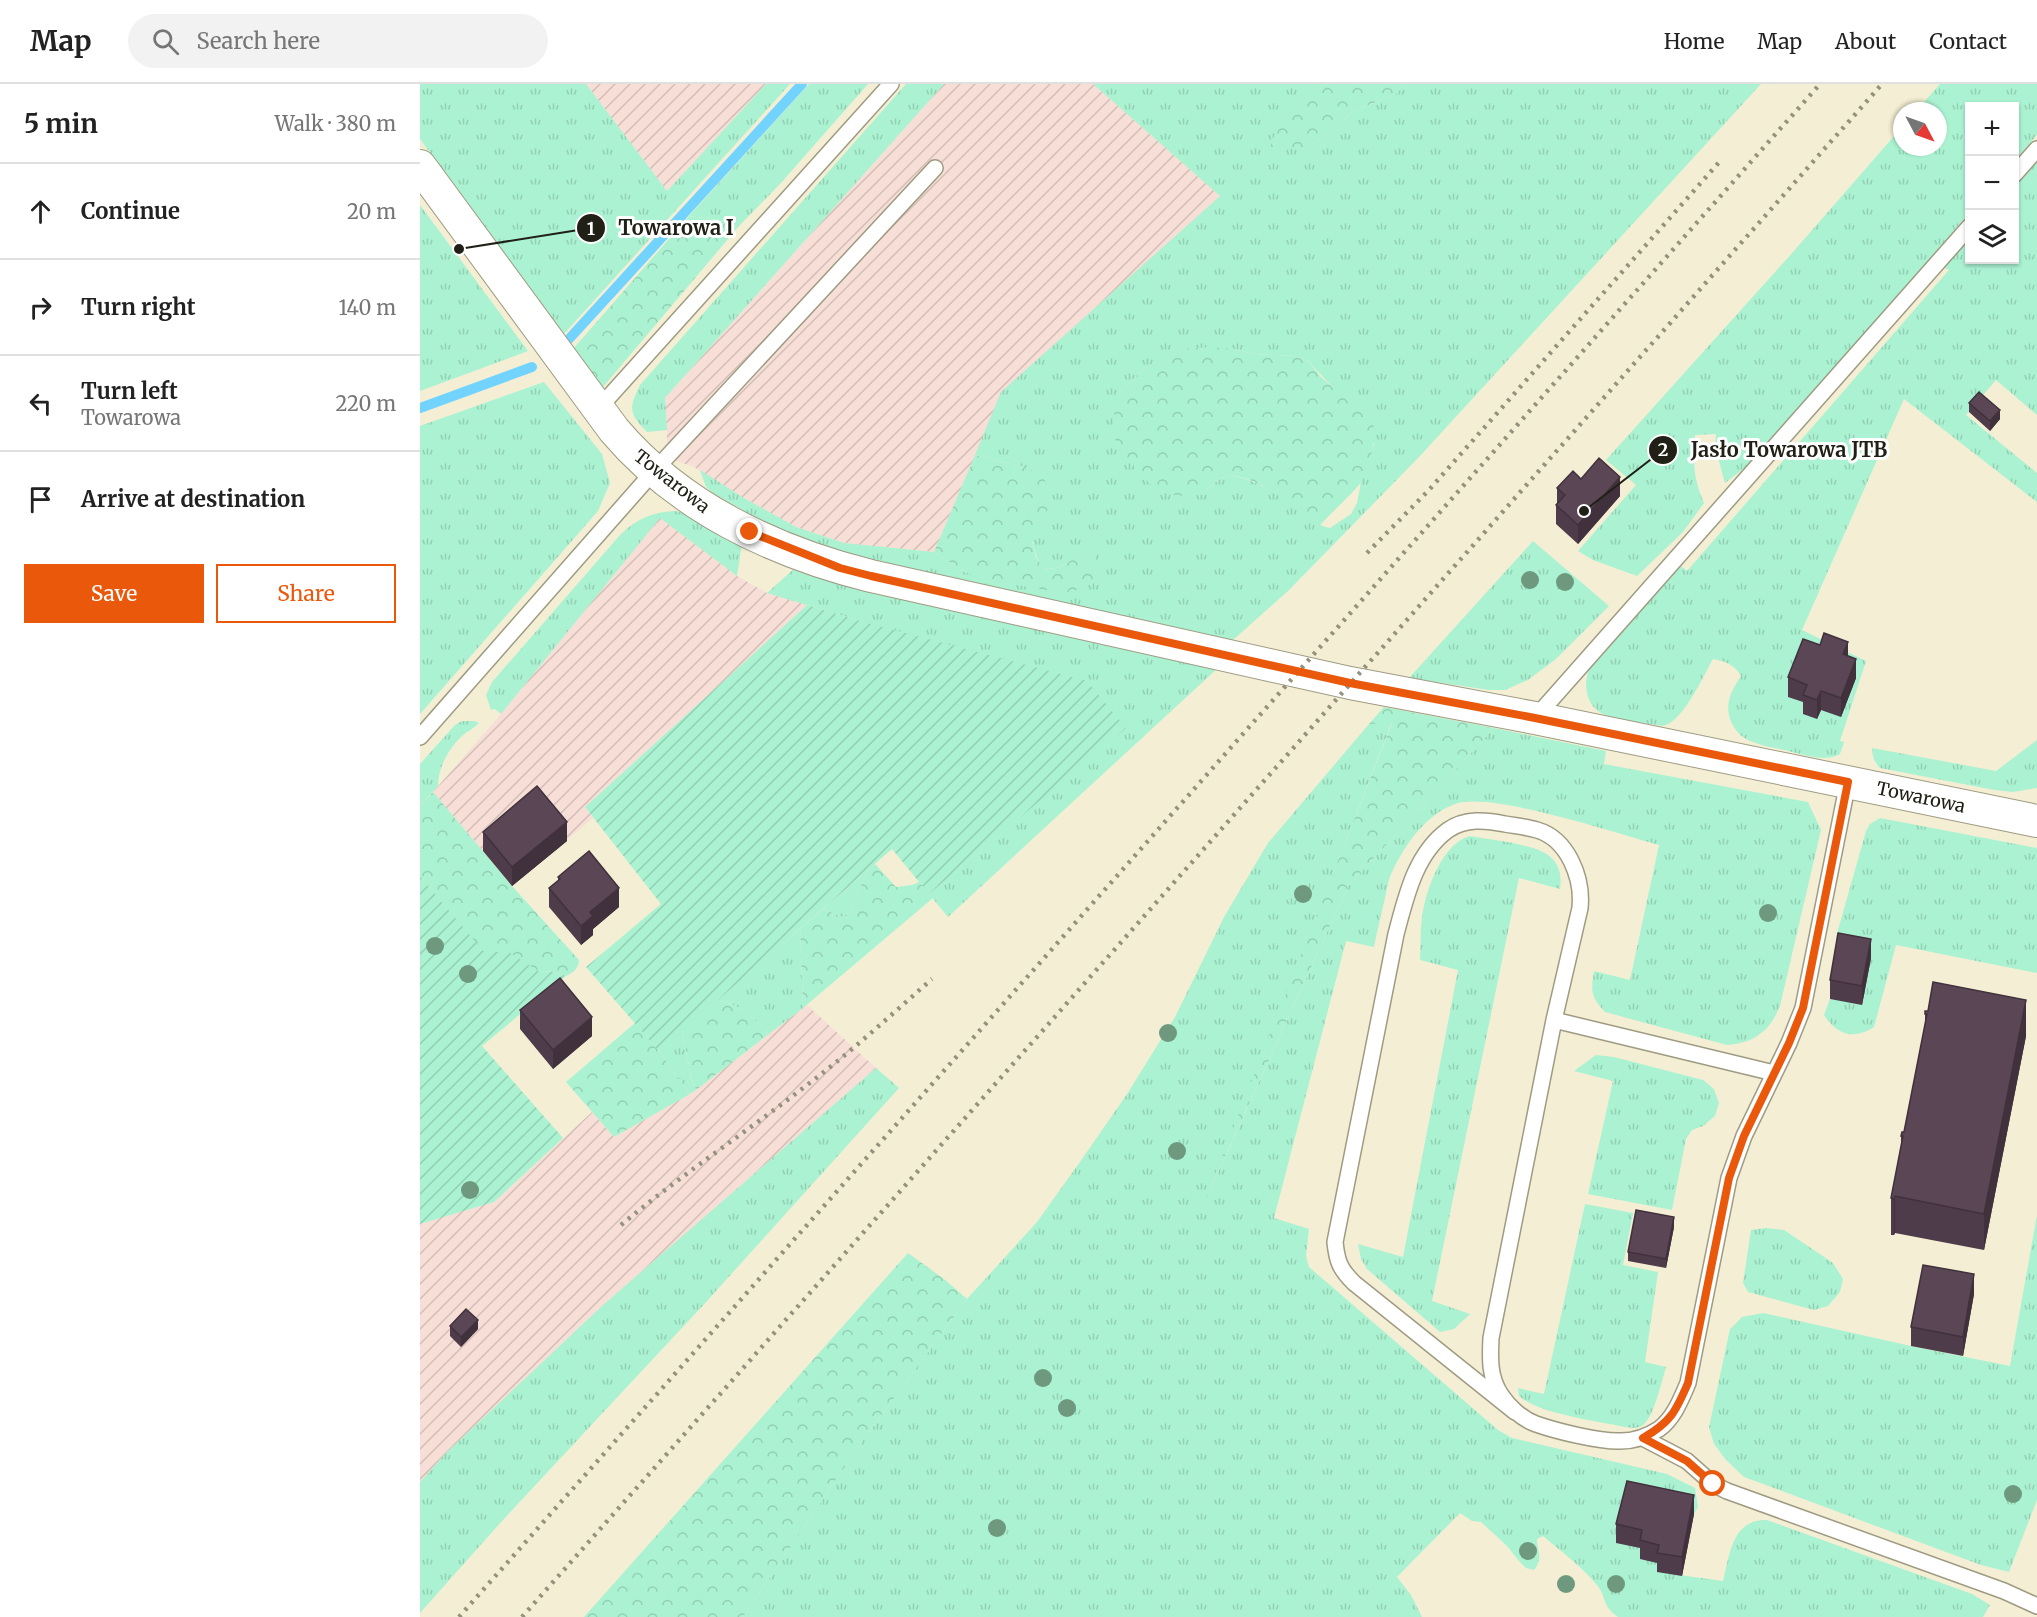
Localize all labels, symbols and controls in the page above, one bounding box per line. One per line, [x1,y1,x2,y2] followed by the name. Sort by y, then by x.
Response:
[128,14,548,68] search box
[30,23,92,59] text: Map
[149,25,182,58] icon: search
[197,27,320,55] text: Search here
[1664,28,1724,55] text: Home
[1757,28,1802,55] text: Map
[1835,28,1896,55] text: About
[1929,28,2007,55] text: Contact
[1893,102,1947,156] north arrow
[1965,102,2019,264] map controls
[1965,102,2019,156] button: +
[24,107,98,140] text: 5 min
[275,111,396,136] text: Walk · 380 m
[1965,156,2019,210] button: −
[24,195,57,228] icon: ahead
[81,197,180,225] text: Continue
[347,199,396,224] text: 20 m
[576,209,746,247] callout: Towarowa I
[1965,210,2019,264] button: layers
[618,215,734,240] text: Towarowa I
[587,217,595,240] text: 1
[24,291,57,324] icon: right
[81,293,195,321] text: Turn right
[339,295,396,320] text: 140 m
[81,377,178,405] text: Turn left
[24,387,57,420] icon: left
[336,391,396,416] text: 220 m
[81,405,181,430] text: Towarowa
[1648,431,1899,469] callout: Jasło Towarowa JTB
[1690,437,1887,462] text: Jasło Towarowa JTB
[1658,438,1668,461] text: 2
[629,444,715,518] street label: Towarowa
[24,483,57,516] icon: arrive
[81,485,305,513] text: Arrive at destination
[736,518,762,544] route end
[24,564,204,623] button: Save
[216,564,396,623] button: Share
[1875,776,1968,818] street label: Towarowa
[1699,1470,1725,1496] route start

